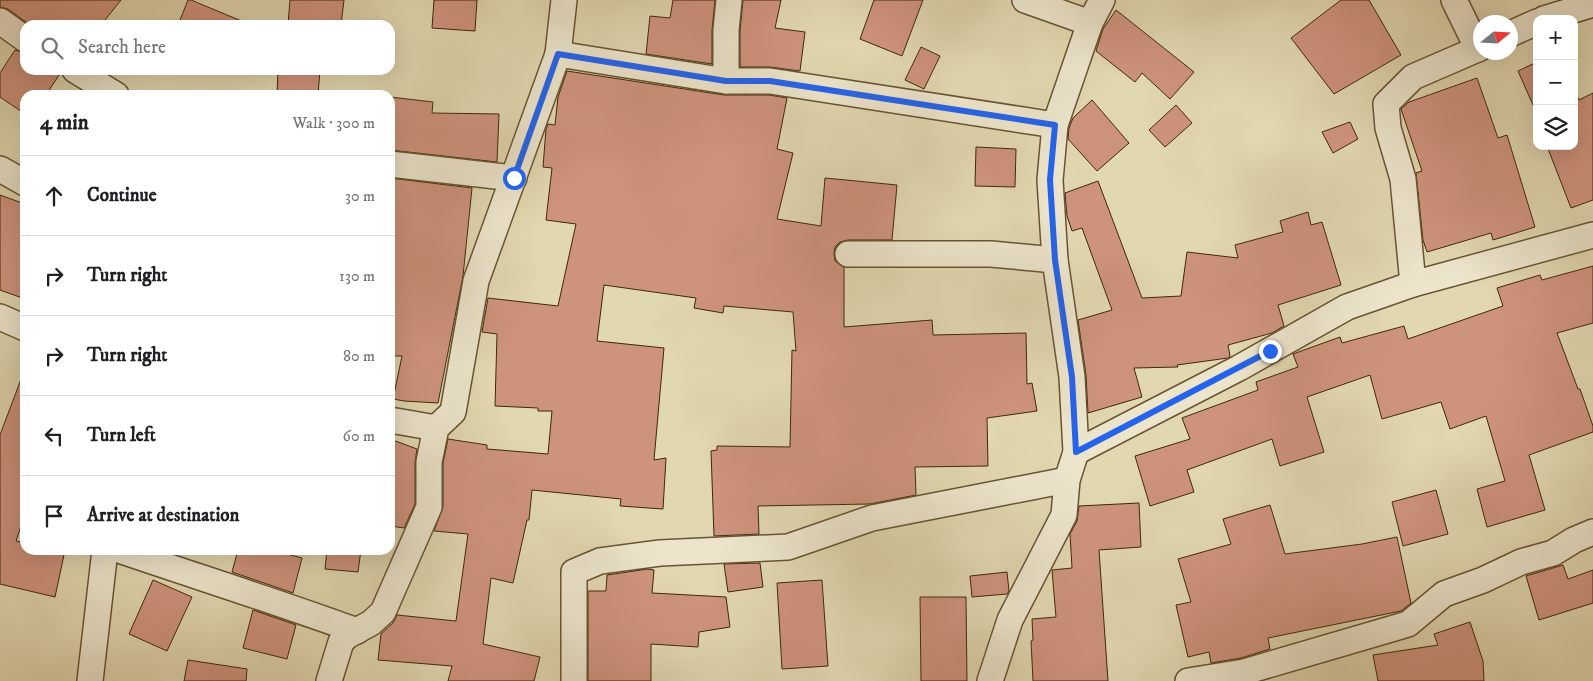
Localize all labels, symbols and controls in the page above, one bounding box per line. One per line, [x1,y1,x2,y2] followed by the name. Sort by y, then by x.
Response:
[1473,15,1518,60] north arrow
[1533,15,1578,150] map controls
[1533,15,1578,60] button: +
[20,20,395,75] search box
[38,34,66,62] icon: search
[78,36,166,59] text: Search here
[1533,60,1578,105] button: −
[1533,105,1578,150] button: layers
[40,110,89,136] text: 4 min
[292,113,375,133] text: Walk · 300 m
[503,167,526,190] route start
[40,182,68,210] icon: ahead
[87,184,157,207] text: Continue
[345,186,375,206] text: 30 m
[40,262,68,290] icon: right
[87,264,167,287] text: Turn right
[339,266,375,286] text: 130 m
[1259,340,1282,363] route end
[40,342,68,370] icon: right
[87,344,167,367] text: Turn right
[343,346,375,366] text: 80 m
[40,422,68,450] icon: left
[87,424,156,447] text: Turn left
[343,426,375,446] text: 60 m
[40,502,68,530] icon: arrive
[87,504,239,527] text: Arrive at destination

